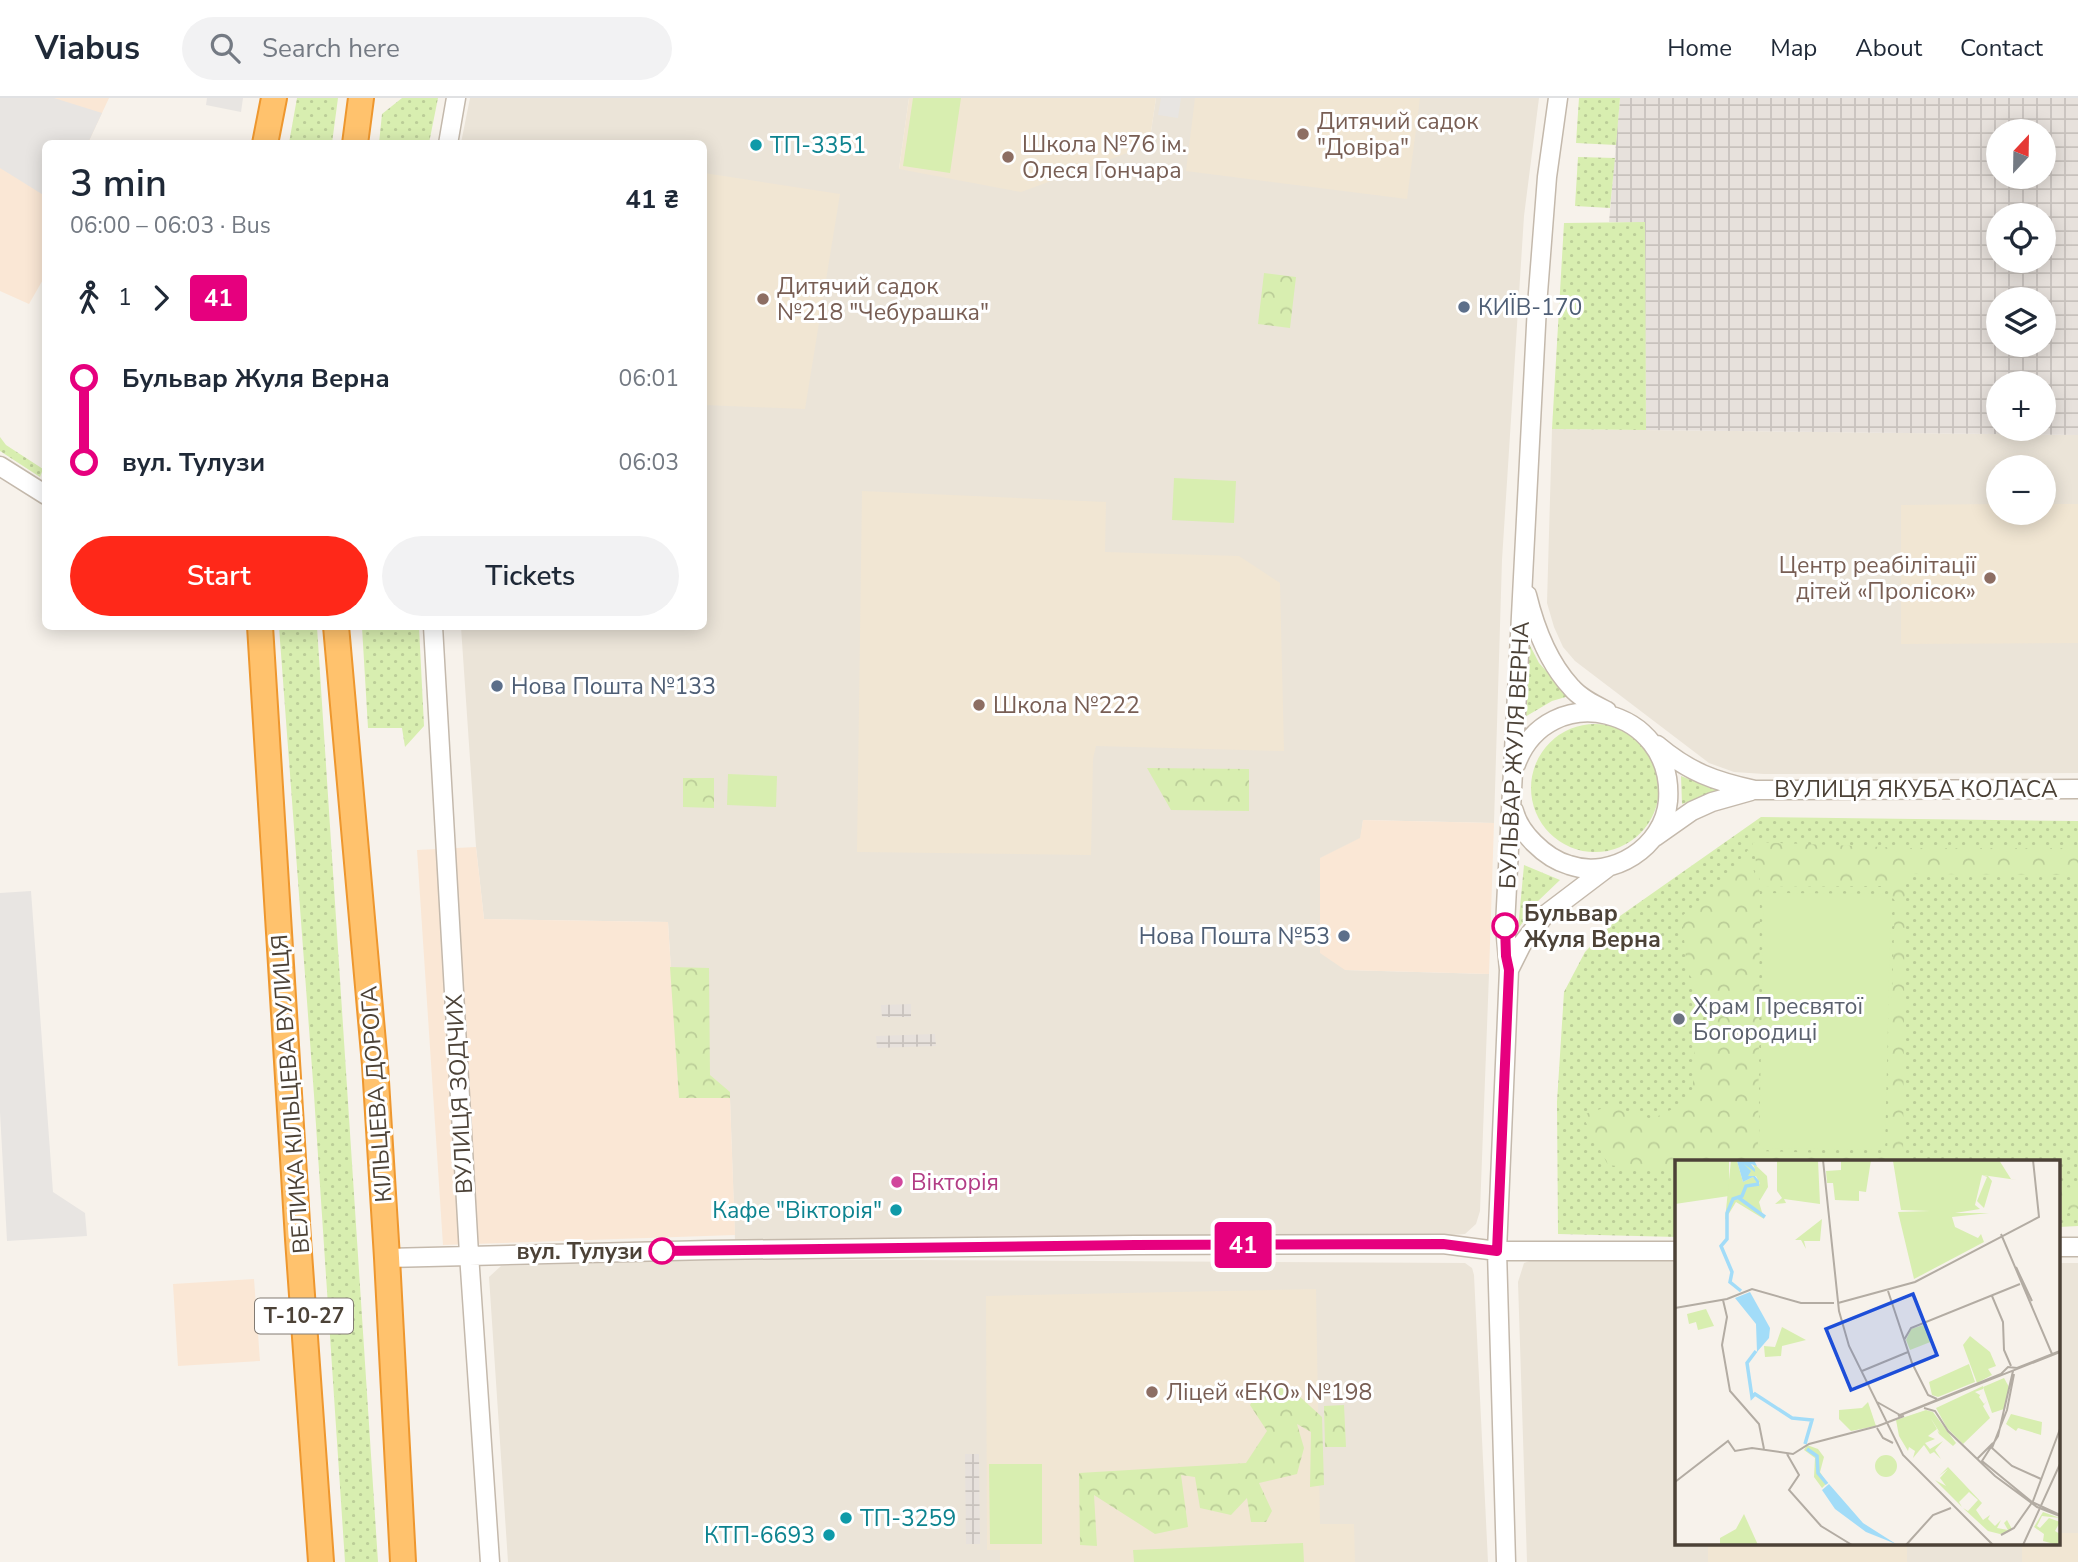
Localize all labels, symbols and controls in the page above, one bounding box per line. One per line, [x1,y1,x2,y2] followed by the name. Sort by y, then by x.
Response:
[182,17,672,80] search box
[35,26,140,71] text: Viabus
[206,29,244,67] icon: search
[262,31,400,66] text: Search here
[1667,32,1732,64] text: Home
[1770,32,1817,64] text: Map
[1855,32,1922,64] text: About
[1960,32,2043,64] text: Contact
[1317,106,1479,163] place label: Дитячий садок "Довіра"
[1986,119,2056,189] north arrow
[1986,119,2056,525] map controls
[1295,126,1311,142] marker: Дитячий садок "Довіра"
[1022,129,1187,186] place label: Школа №76 ім. Олеся Гончара
[770,130,866,161] place label: ТП-3351
[748,137,764,153] marker: ТП-3351
[1000,149,1016,165] marker: Школа №76 ім. Олеся Гончара
[70,158,167,209] text: 3 min
[625,182,679,217] text: 41 ₴
[1986,203,2056,273] button: locate
[70,210,271,241] text: 06:00 – 06:03 · Bus
[777,271,989,328] place label: Дитячий садок №218 "Чебурашка"
[70,279,108,317] icon: walk
[142,279,180,317] icon: forward
[118,282,132,313] text: 1
[204,282,233,314] text: 41
[1986,287,2056,357] button: layers
[755,291,771,307] marker: Дитячий садок №218 "Чебурашка"
[1478,292,1582,323] place label: КИЇВ-170
[1456,299,1472,315] marker: КИЇВ-170
[122,361,390,396] text: Бульвар Жуля Верна
[619,363,679,394] text: 06:01
[1986,371,2056,441] button: +
[122,445,265,480] text: вул. Тулузи
[619,447,679,478] text: 06:03
[1986,455,2056,525] button: −
[70,536,368,616] button: Start
[382,536,679,616] button: Tickets
[1779,550,1976,607] place label: Центр реабілітації дітей «Пролісок»
[1982,570,1998,586] marker: Центр реабілітації дітей «Пролісок»
[1492,620,1537,890] street label: БУЛЬВАР ЖУЛЯ ВЕРНА
[511,671,716,702] place label: Нова Пошта №133
[489,678,505,694] marker: Нова Пошта №133
[993,690,1140,721] place label: Школа №222
[971,697,987,713] marker: Школа №222
[1774,774,2058,805] street label: ВУЛИЦЯ ЯКУБА КОЛАСА
[1524,898,1661,955] place label: Бульвар Жуля Верна
[1492,913,1518,939] marker: Бульвар Жуля Верна
[1139,921,1330,952] place label: Нова Пошта №53
[1336,928,1352,944] marker: Нова Пошта №53
[264,933,317,1255] street label: ВЕЛИКА КІЛЬЦЕВА ВУЛИЦЯ
[353,984,400,1203] street label: КІЛЬЦЕВА ДОРОГА
[1693,991,1864,1048] place label: Храм Пресвятої Богородиці
[439,993,480,1195] street label: ВУЛИЦЯ ЗОДЧИХ
[1671,1011,1687,1027] marker: Храм Пресвятої Богородиці
[1675,1160,2060,1544] inset map
[911,1167,999,1198] place label: Вікторія
[889,1174,905,1190] marker: Вікторія
[712,1195,882,1226] place label: Кафе "Вікторія"
[888,1202,904,1218] marker: Кафе "Вікторія"
[1212,1222,1274,1268] line badge: 41
[1229,1229,1257,1261] text: 41
[516,1236,643,1267] place label: вул. Тулузи
[649,1238,675,1264] marker: вул. Тулузи
[255,1298,353,1334] road number: Т-10-27
[1166,1377,1372,1408] place label: Ліцей «ЕКО» №198
[1144,1384,1160,1400] marker: Ліцей «ЕКО» №198
[860,1503,956,1534] place label: ТП-3259
[838,1510,854,1526] marker: ТП-3259
[704,1520,815,1551] place label: КТП-6693
[821,1527,837,1543] marker: КТП-6693

